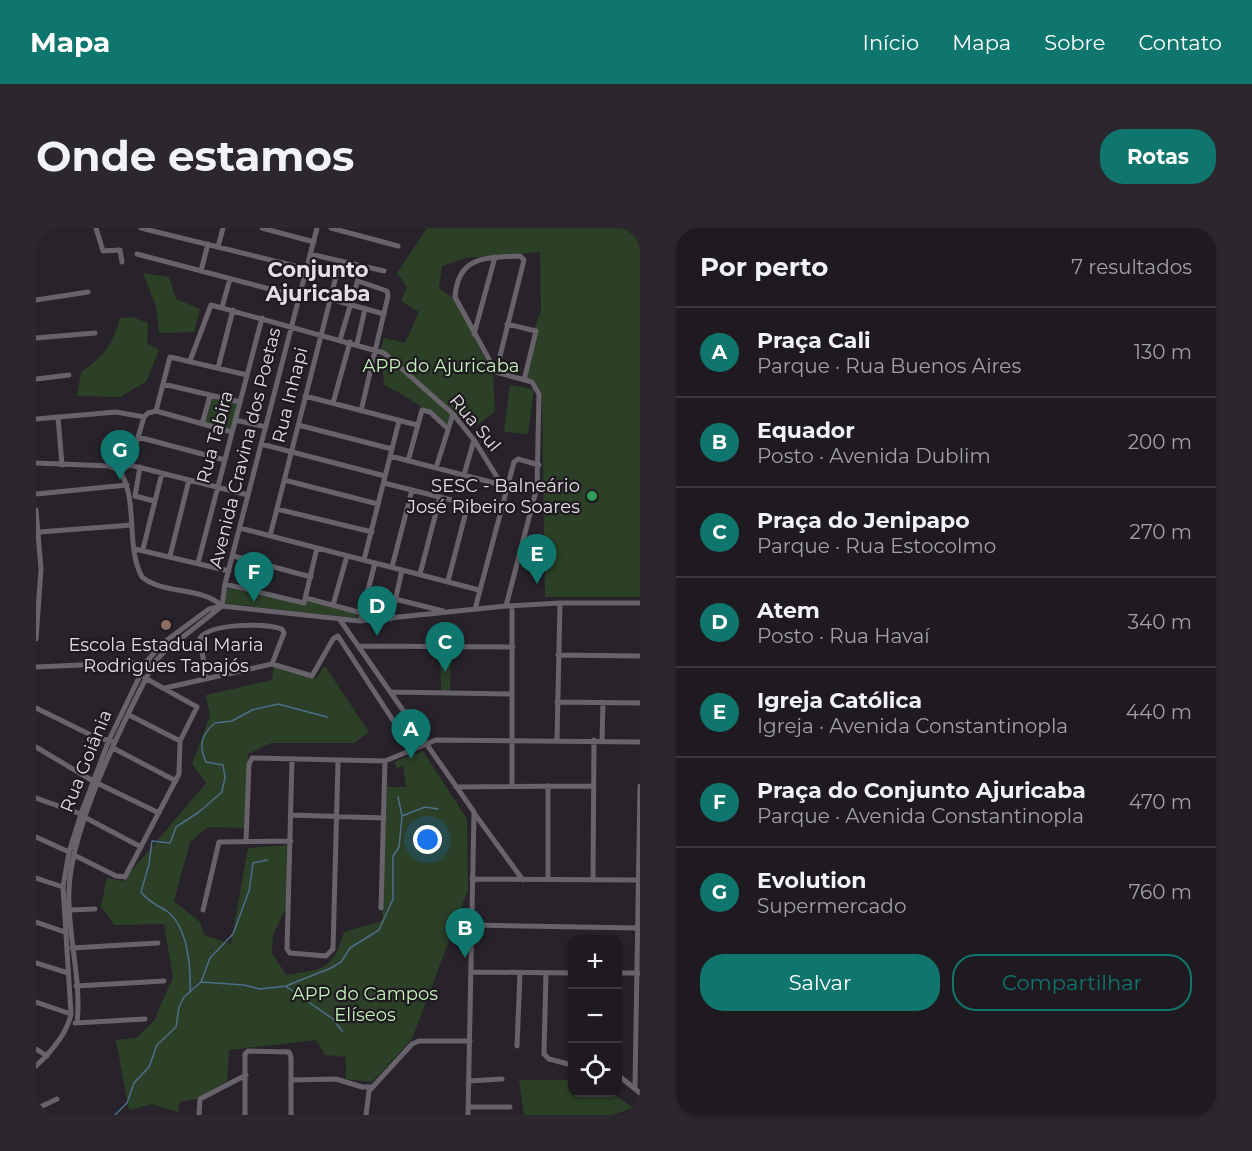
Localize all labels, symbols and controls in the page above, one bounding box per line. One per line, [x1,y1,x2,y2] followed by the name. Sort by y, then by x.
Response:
[30,25,110,59] text: Mapa
[863,30,919,55] text: Início
[952,30,1011,55] text: Mapa
[1044,30,1105,55] text: Sobre
[1138,30,1222,55] text: Contato
[1100,129,1216,184] button: Rotas
[36,130,354,182] text: Onde estamos
[700,251,828,283] text: Por perto
[1071,255,1192,279] text: 7 resultados
[265,257,370,306] district label: Conjunto Ajuricaba
[204,325,286,571] street label: Avenida Cravina dos Poetas
[757,327,871,354] text: Praça Cali
[712,340,727,364] text: A
[1134,340,1192,364] text: 130 m
[267,345,313,445] street label: Rua Inhapi
[757,354,1021,378] text: Parque · Rua Buenos Aires
[363,355,519,377] park label: APP do Ajuricaba
[192,388,238,486] street label: Rua Tabira
[445,390,505,456] street label: Rua Sul
[757,417,855,444] text: Equador
[100,430,140,480] pin: G
[712,430,727,454] text: B
[1128,430,1192,454] text: 200 m
[757,444,991,468] text: Posto · Avenida Dublim
[406,475,580,518] place label: SESC - Balneário José Ribeiro Soares
[585,489,599,503] marker: SESC - Balneário José Ribeiro Soares
[757,507,970,534] text: Praça do Jenipapo
[712,520,727,544] text: C
[1130,520,1192,544] text: 270 m
[518,534,556,584] pin: E
[757,534,996,558] text: Parque · Rua Estocolmo
[234,552,274,602] pin: F
[358,586,396,636] pin: D
[757,597,820,624] text: Atem
[711,610,728,634] text: D
[1128,610,1192,634] text: 340 m
[159,618,173,632] marker: Escola Estadual Maria Rodrigues Tapajós
[426,622,464,672] pin: C
[757,624,930,648] text: Posto · Rua Havaí
[68,634,264,677] place label: Escola Estadual Maria Rodrigues Tapajós
[757,687,922,714] text: Igreja Católica
[713,700,726,724] text: E
[1126,700,1192,724] text: 440 m
[55,706,117,816] street label: Rua Goiânia
[392,710,430,759] pin: A
[757,714,1068,738] text: Igreja · Avenida Constantinopla
[757,777,1086,804] text: Praça do Conjunto Ajuricaba
[713,790,726,814] text: F
[1129,790,1192,814] text: 470 m
[757,804,1084,828] text: Parque · Avenida Constantinopla
[413,825,442,854] your location
[757,867,866,894] text: Evolution
[712,880,727,904] text: G
[1129,880,1192,904] text: 760 m
[757,894,906,918] text: Supermercado
[446,908,484,958] pin: B
[568,935,622,1097] map controls
[568,935,622,989] button: +
[700,954,940,1011] button: Salvar
[952,954,1192,1011] button: Compartilhar
[292,983,438,1026] park label: APP do Campos Elíseos
[568,989,622,1043] button: −
[568,1043,622,1097] button: locate

